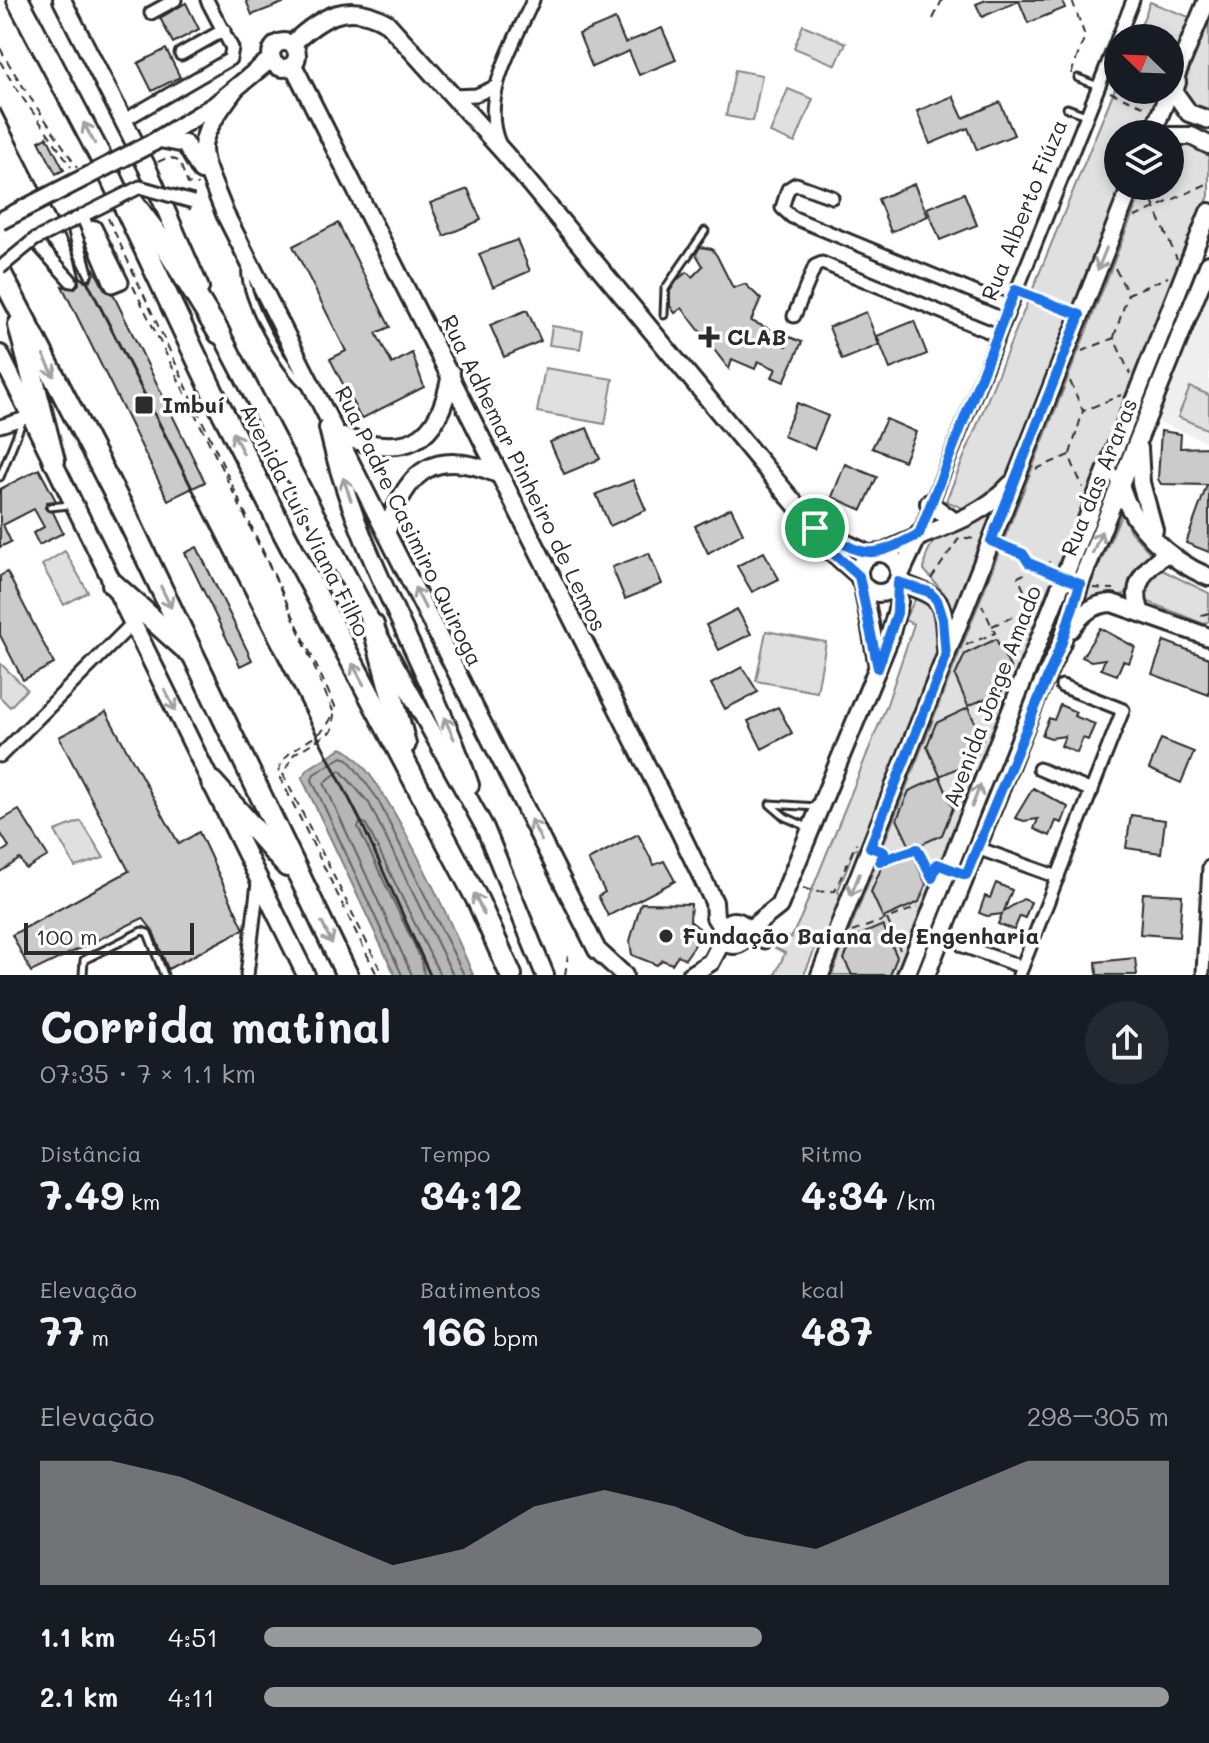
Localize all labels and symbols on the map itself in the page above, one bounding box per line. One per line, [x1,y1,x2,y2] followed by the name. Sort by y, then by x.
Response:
[1104,24,1184,104] north arrow
[974,115,1073,305] street label: Rua Alberto Fiúza
[80,122,96,146] one-way arrow
[1094,246,1108,270] one-way arrow
[435,310,614,636] street label: Rua Adhemar Pinheiro de Lemos
[727,322,786,351] place label: CLAB
[698,326,720,348] marker: CLAB
[41,353,57,377] one-way arrow
[329,381,490,671] street label: Rua Padre Casimiro Quiroga
[162,390,225,419] place label: Imbuí
[133,394,155,416] marker: Imbuí
[1054,394,1143,560] street label: Rua das Araras
[234,398,377,641] street label: Avenida Luís Viana Filho
[230,432,246,456] one-way arrow
[339,477,354,502] one-way arrow
[781,494,849,562] pin
[1090,530,1105,555] one-way arrow
[936,581,1047,811] street label: Avenida Jorge Amado
[159,585,175,609] one-way arrow
[411,586,427,610] one-way arrow
[350,662,366,686] one-way arrow
[163,688,178,711] one-way arrow
[441,716,456,740] one-way arrow
[970,784,984,809] one-way arrow
[528,819,544,843] one-way arrow
[847,872,861,897] one-way arrow
[471,892,486,916] one-way arrow
[24,919,194,955] scale bar
[320,921,335,945] one-way arrow
[682,921,1039,950] place label: Fundação Baiana de Engenharia
[657,927,675,945] marker: Fundação Baiana de Engenharia

